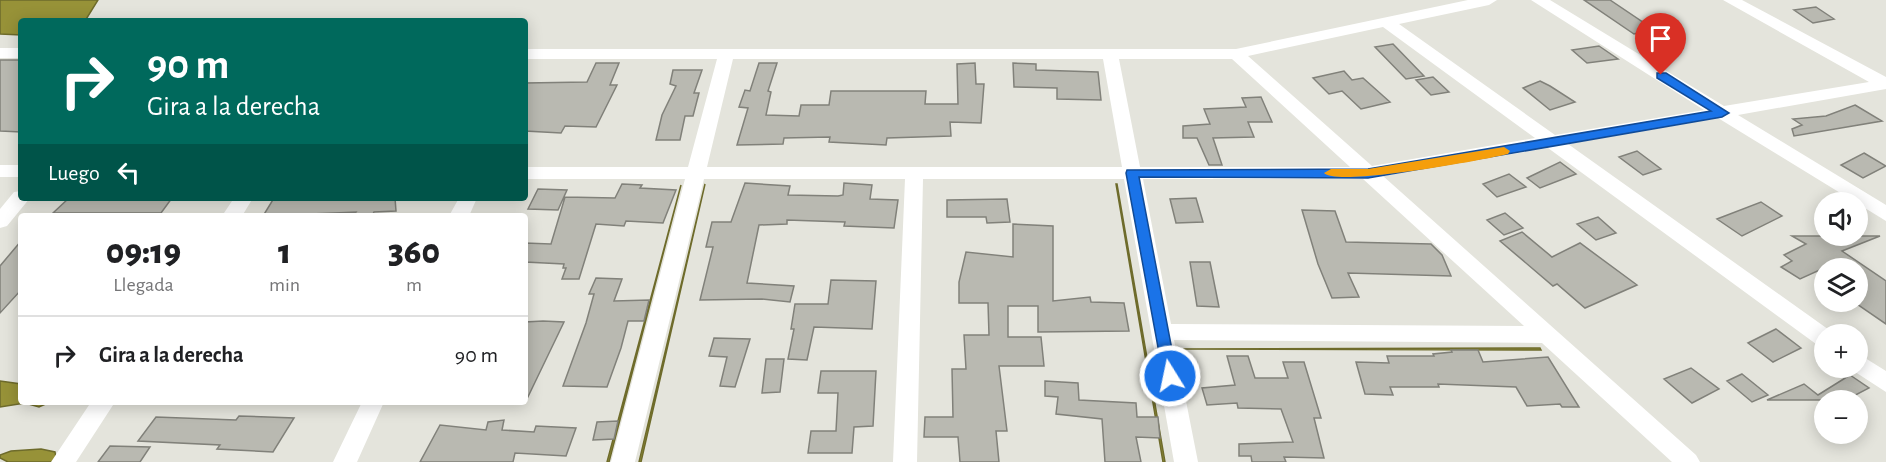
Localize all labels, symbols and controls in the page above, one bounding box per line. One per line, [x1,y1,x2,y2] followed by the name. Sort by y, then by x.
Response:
[1635,13,1686,75] pin
[1644,22,1677,55] icon: arrive
[48,42,126,120] icon: right
[147,44,229,86] text: 90 m
[147,93,320,120] text: Gira a la derecha
[112,156,145,189] icon: left
[48,162,100,184] text: Luego
[1814,192,1868,444] map controls
[1814,192,1868,246] button: sound
[106,234,181,270] text: 09:19
[278,234,291,270] text: 1
[388,234,440,270] text: 360
[1814,258,1868,312] button: layers
[113,275,174,295] text: Llegada
[269,275,300,295] text: min
[406,275,422,295] text: m
[1814,324,1868,378] button: +
[48,339,81,372] icon: right
[99,344,244,366] text: Gira a la derecha
[455,344,498,366] text: 90 m
[1138,344,1202,408] position arrow
[1814,390,1868,444] button: −

